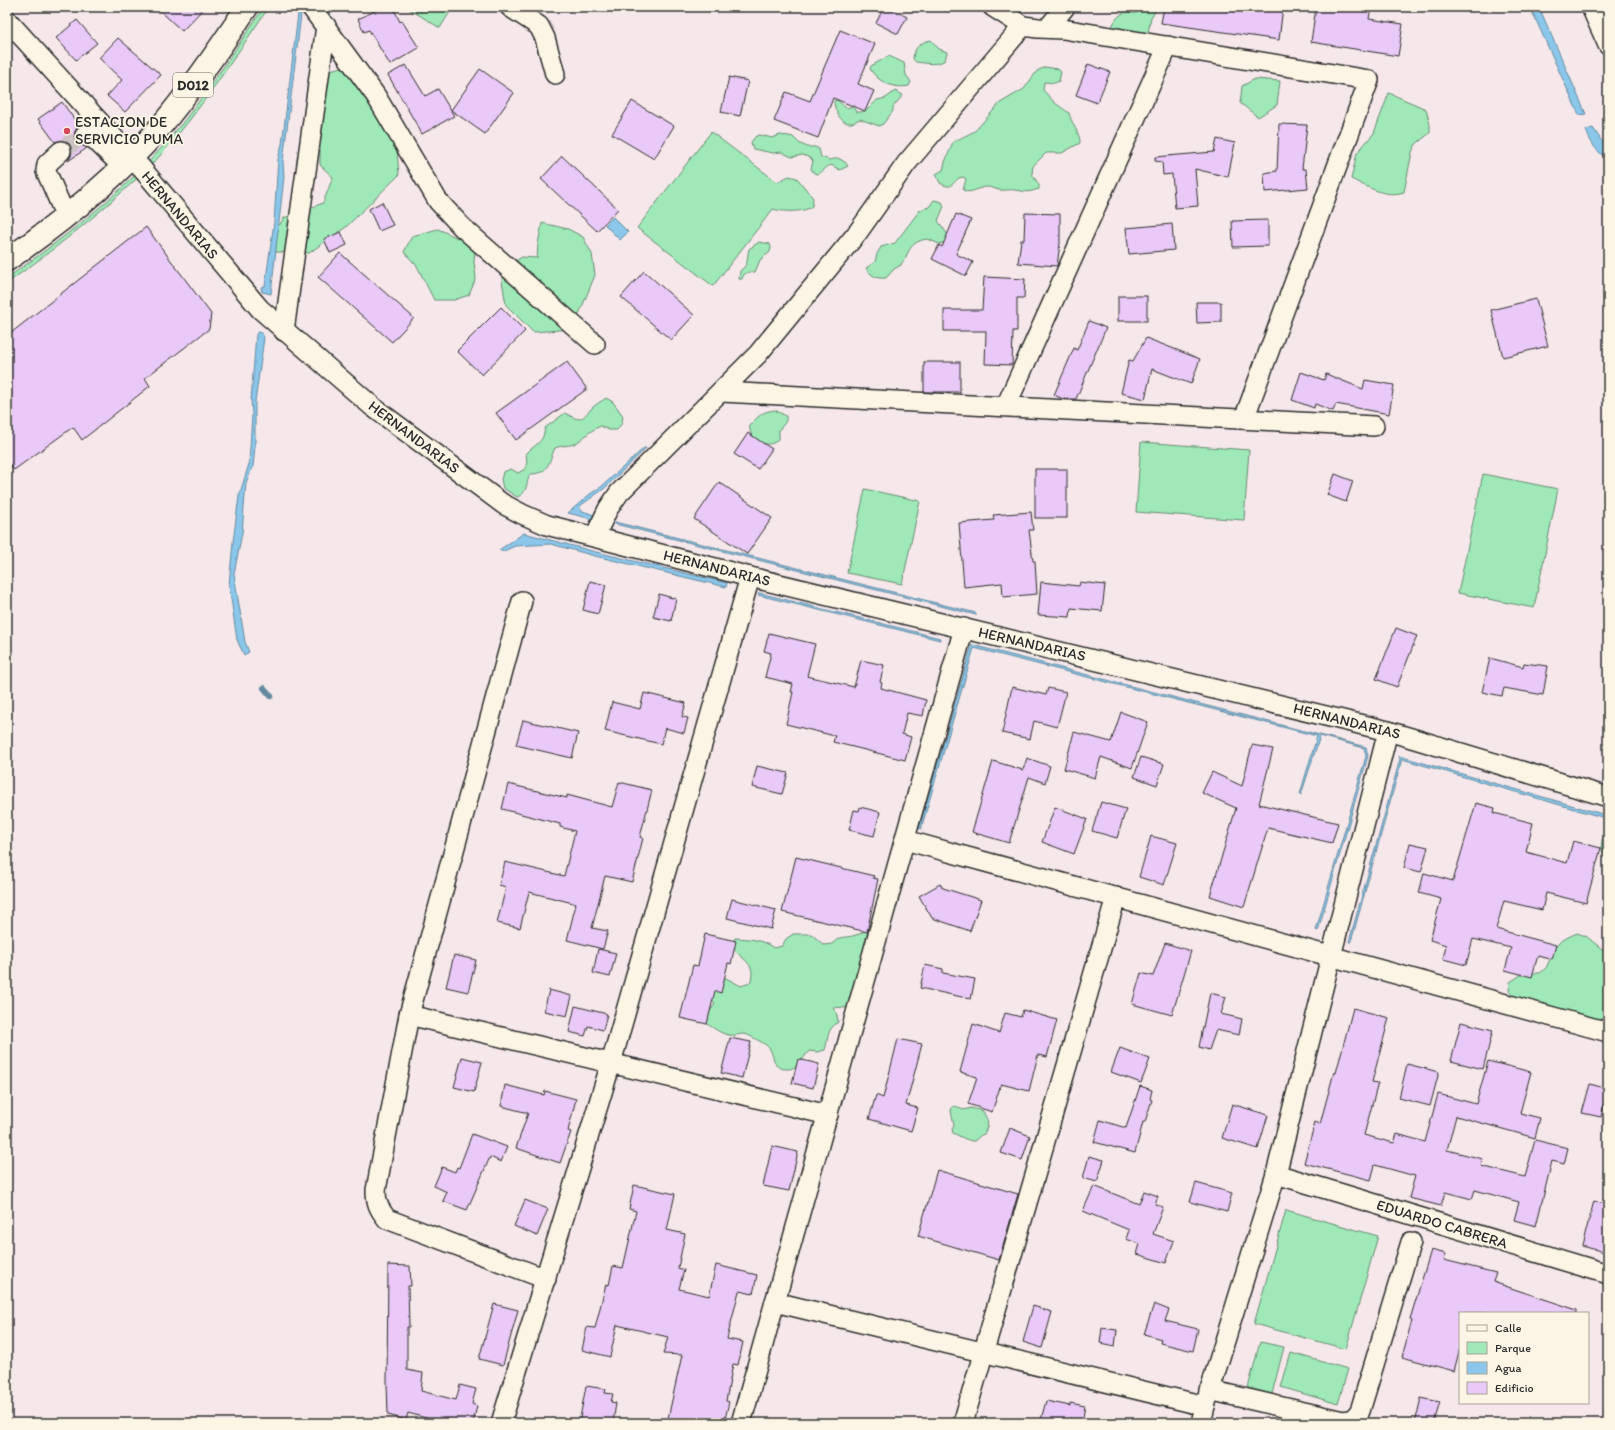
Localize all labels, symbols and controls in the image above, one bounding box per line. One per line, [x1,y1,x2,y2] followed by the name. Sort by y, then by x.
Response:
[173,73,213,97] road number: D012
[75,113,183,148] place label: ESTACION DE SERVICIO PUMA
[62,126,72,136] marker: ESTACION DE SERVICIO PUMA
[138,167,222,263] street label: HERNANDARIAS
[365,397,463,477] street label: HERNANDARIAS
[662,546,772,590] street label: HERNANDARIAS
[976,623,1088,665] street label: HERNANDARIAS
[1292,699,1402,743] street label: HERNANDARIAS
[1374,1195,1510,1253] street label: EDUARDO CABRERA
[1459,1312,1589,1404] legend
[1495,1321,1522,1335] text: Calle
[1495,1341,1531,1355] text: Parque
[1495,1361,1521,1375] text: Agua
[1495,1381,1534,1395] text: Edificio

